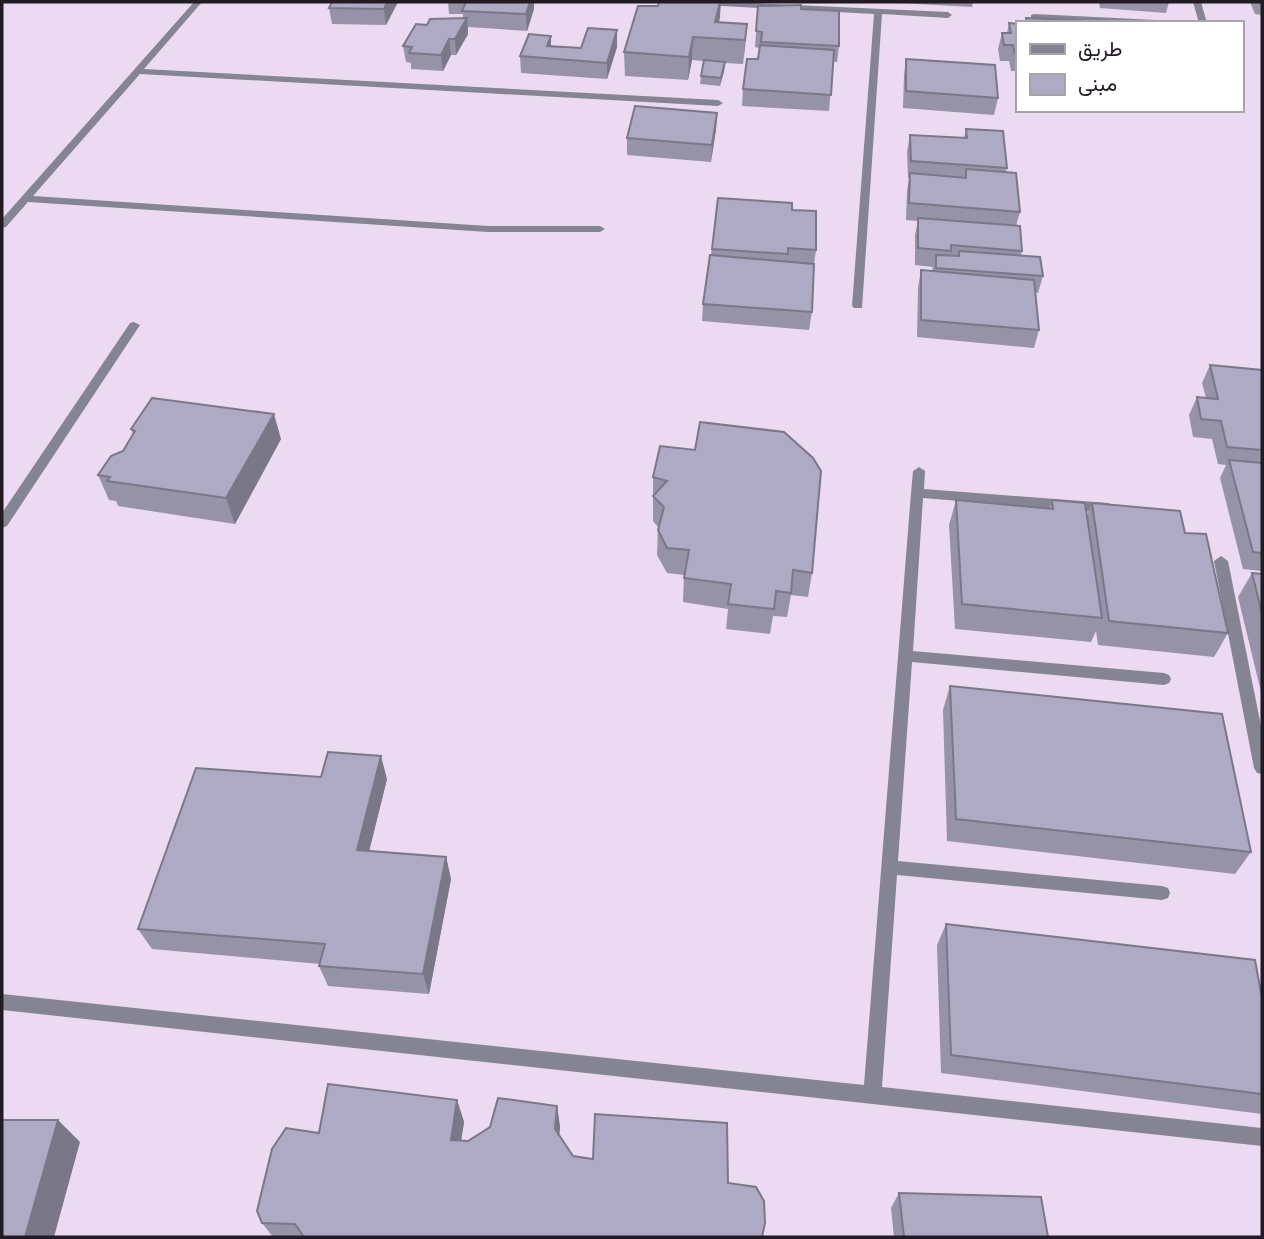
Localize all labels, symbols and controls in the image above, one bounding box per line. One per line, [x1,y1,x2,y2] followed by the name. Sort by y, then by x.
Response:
[1016,21,1243,112] legend
[1078,36,1123,62] text: طريق
[1078,71,1117,97] text: مبنى

